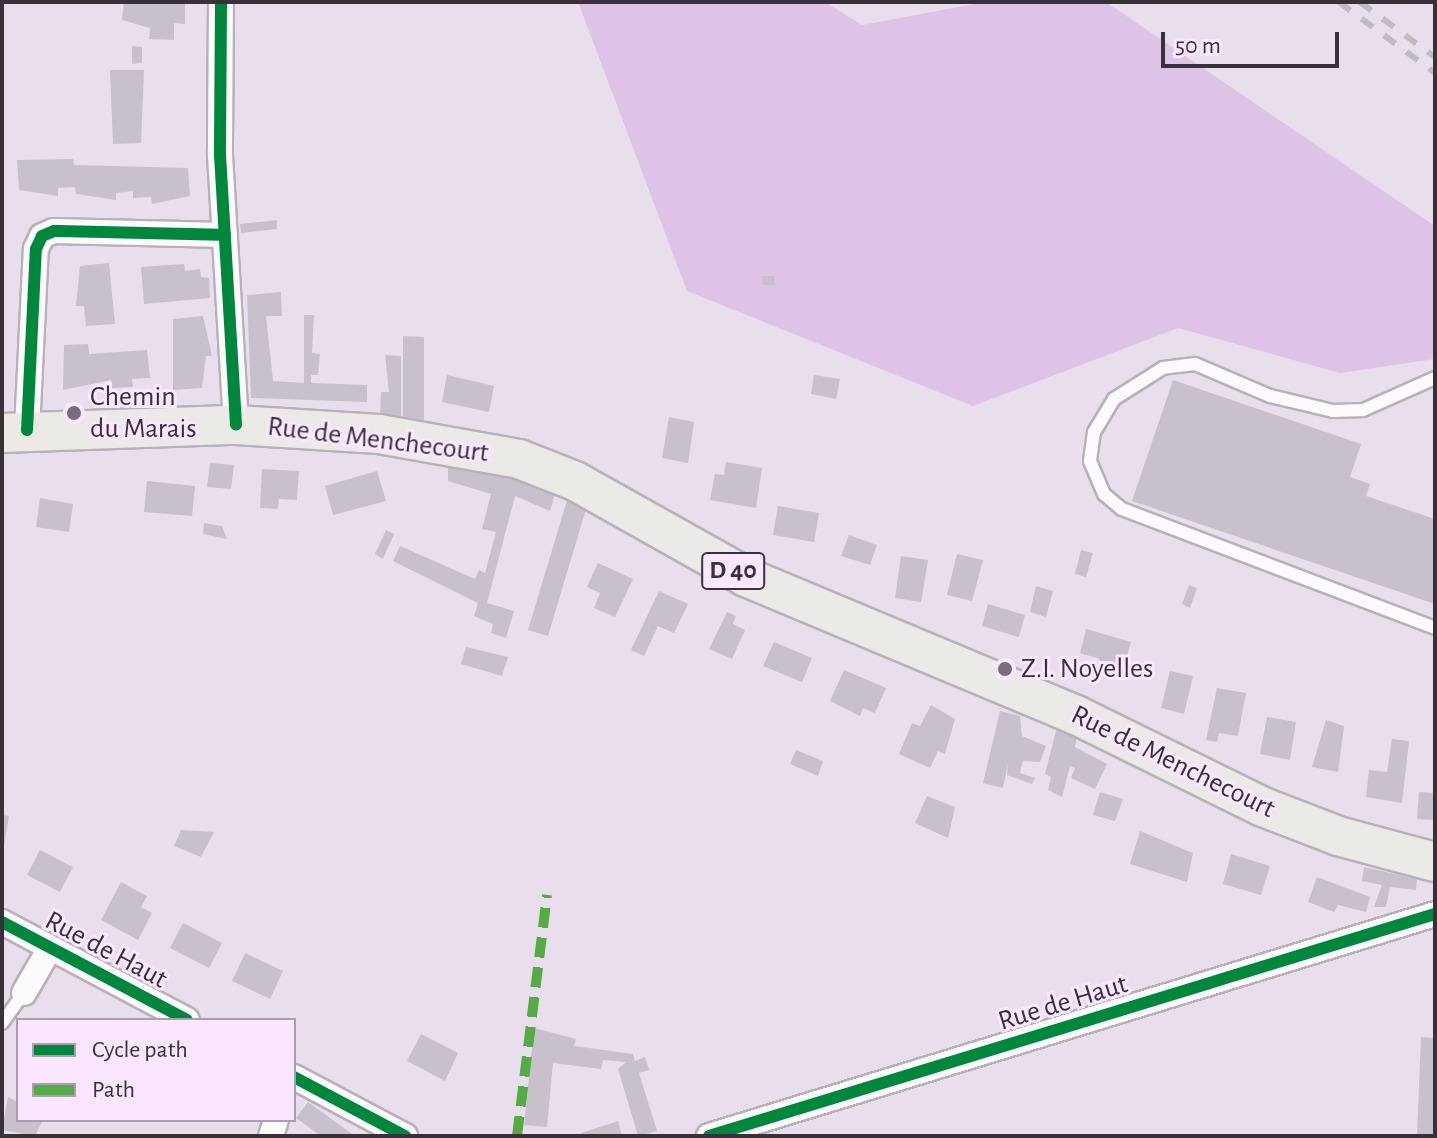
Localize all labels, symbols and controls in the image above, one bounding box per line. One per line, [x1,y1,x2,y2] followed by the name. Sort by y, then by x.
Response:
[1165,16,1343,66] scale bar
[1175,34,1221,58] text: 50 m
[90,380,197,446] place label: Chemin du Marais
[65,404,83,422] marker: Chemin du Marais
[266,410,490,470] street label: Rue de Menchecourt
[701,549,765,593] road number: D 40
[1021,652,1153,686] place label: Z.I. Noyelles
[996,660,1014,678] marker: Z.I. Noyelles
[1066,698,1280,826] street label: Rue de Menchecourt
[39,904,173,996] street label: Rue de Haut
[994,967,1132,1039] street label: Rue de Haut
[16,1018,296,1122] legend
[92,1038,188,1062] text: Cycle path
[92,1078,135,1102] text: Path

